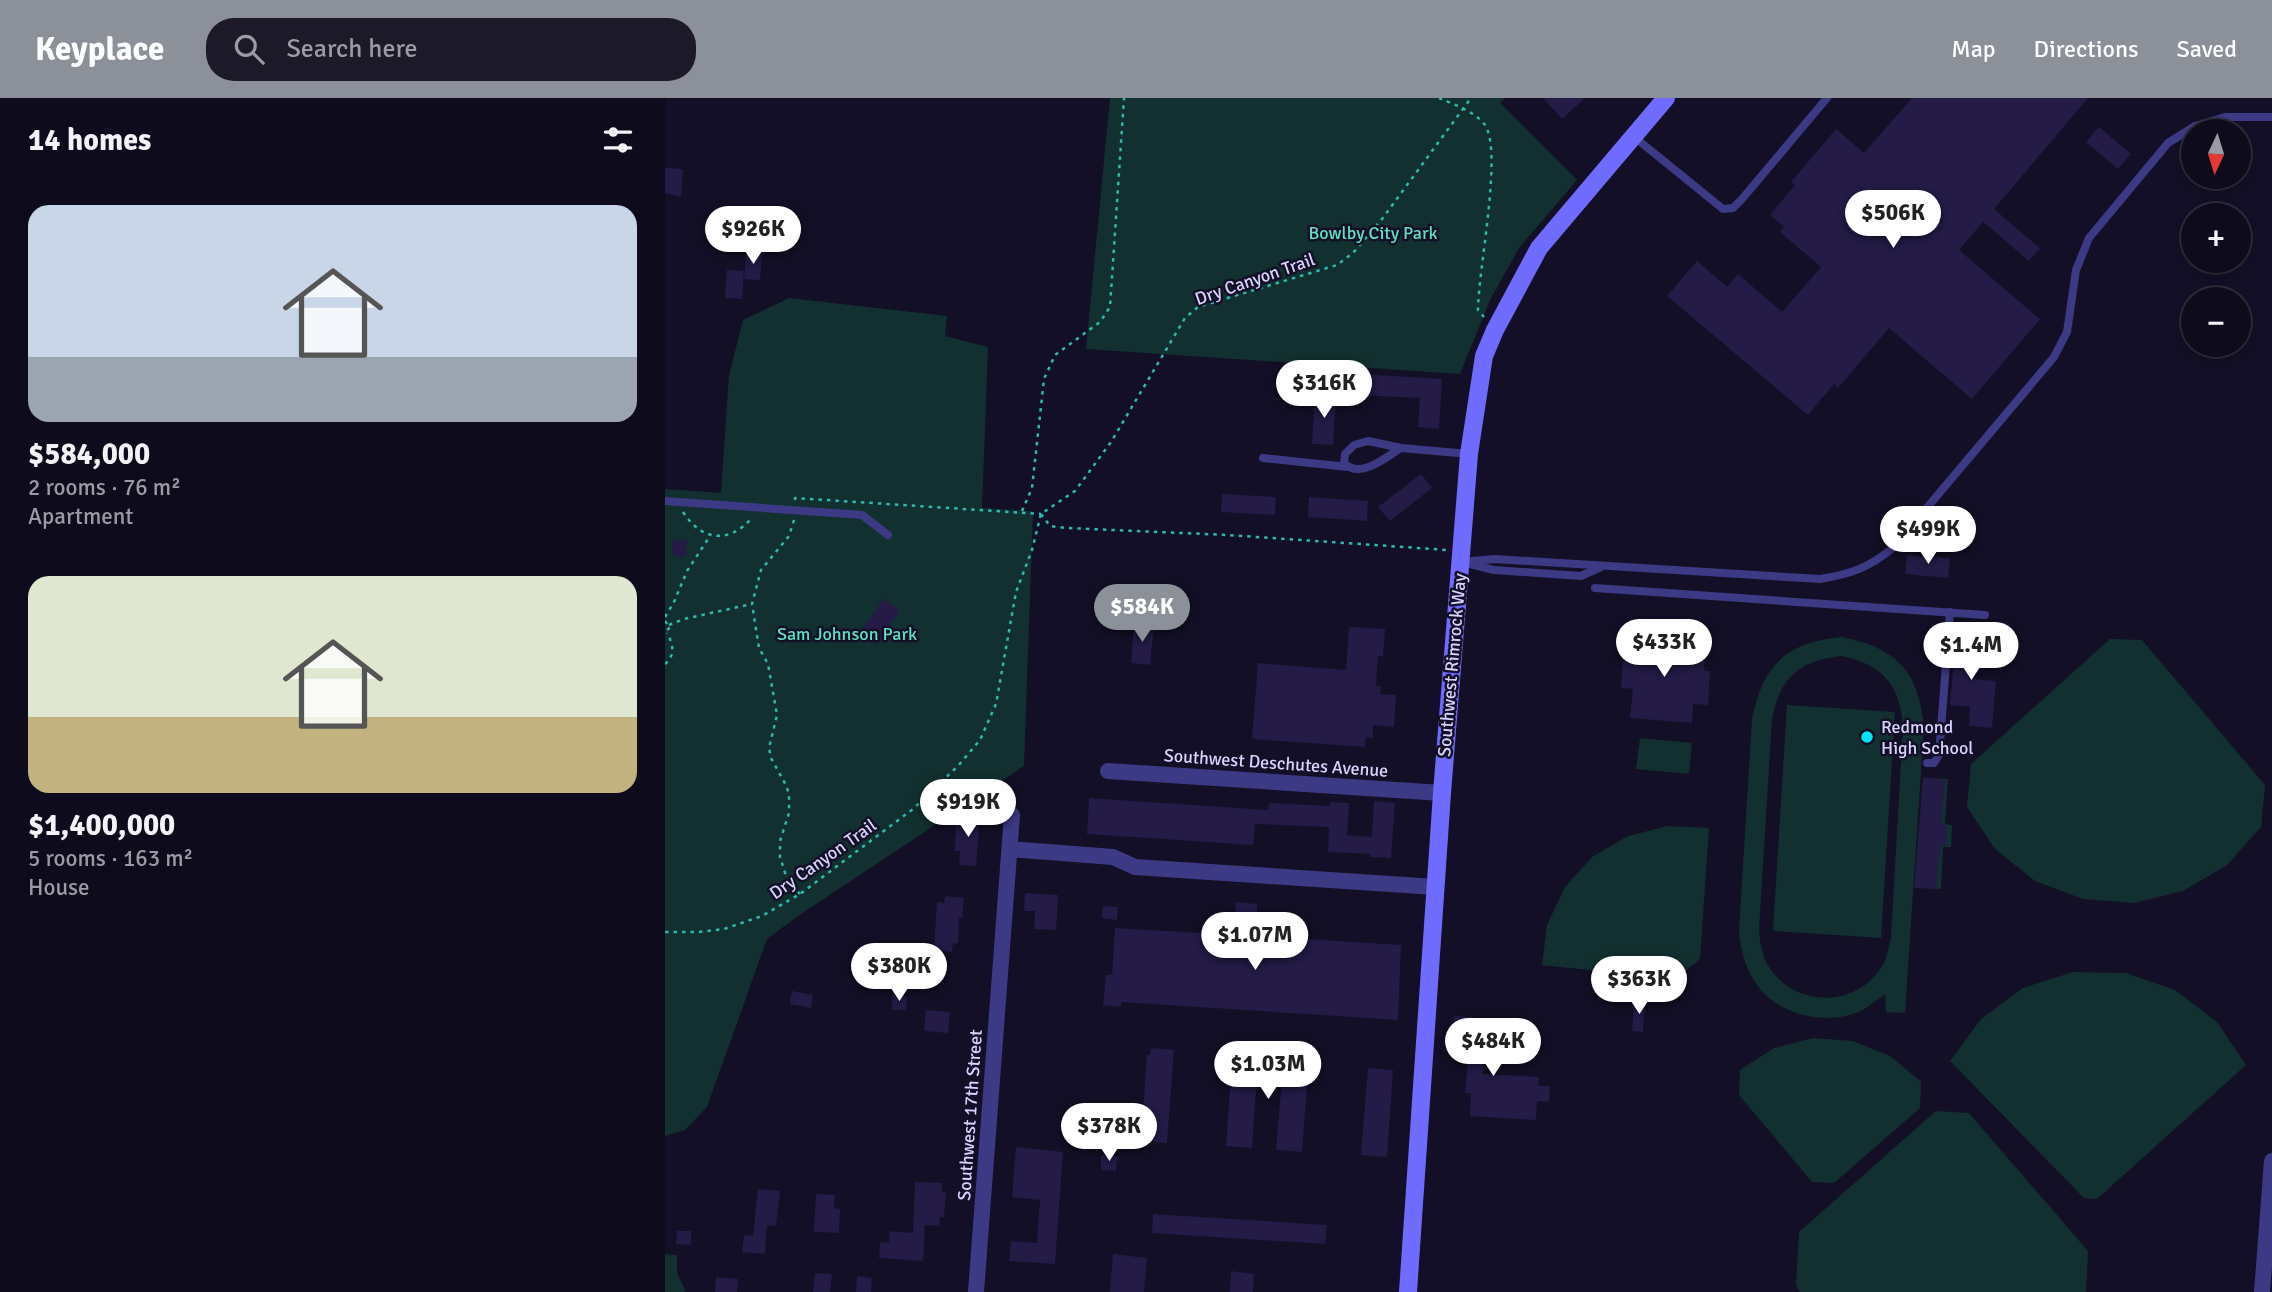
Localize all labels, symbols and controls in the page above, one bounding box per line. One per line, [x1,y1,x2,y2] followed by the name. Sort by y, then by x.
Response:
[206,18,696,81] search box
[35,29,164,70] text: Keyplace
[230,30,268,68] icon: search
[286,33,418,65] text: Search here
[1951,34,1996,64] text: Map
[2034,34,2139,64] text: Directions
[2177,34,2237,64] text: Saved
[2181,119,2251,189] north arrow
[2181,119,2251,357] map controls
[599,121,637,159] icon: filters
[28,122,151,159] text: 14 homes
[1844,190,1942,250] pin: $506K
[1861,198,1925,227] text: $506K
[2181,203,2251,273] button: +
[704,206,802,266] pin: $926K
[721,214,785,243] text: $926K
[1308,222,1438,244] park label: Bowlby City Park
[1192,248,1318,310] street label: Dry Canyon Trail
[270,250,396,376] icon: home
[2181,287,2251,357] button: −
[1275,360,1373,420] pin: $316K
[1292,368,1356,397] text: $316K
[28,436,150,473] text: $584,000
[28,473,181,502] text: 2 rooms · 76 m²
[28,502,133,531] text: Apartment
[1879,506,1977,566] pin: $499K
[1896,514,1960,543] text: $499K
[1433,572,1471,758] street label: Southwest Rimrock Way
[1093,584,1191,644] pin: $584K
[1110,592,1174,621] text: $584K
[1615,620,1713,679] pin: $433K
[270,621,396,747] icon: home
[1922,622,2020,682] pin: $1.4M
[777,623,917,645] park label: Sam Johnson Park
[1632,627,1696,656] text: $433K
[1939,630,2003,659] text: $1.4M
[1881,716,1974,759] place label: Redmond High School
[1859,729,1875,745] marker: Redmond High School
[1163,744,1389,782] street label: Southwest Deschutes Avenue
[919,780,1017,839] pin: $919K
[936,787,1000,816] text: $919K
[28,807,175,844] text: $1,400,000
[765,814,881,904] street label: Dry Canyon Trail
[28,844,193,873] text: 5 rooms · 163 m²
[28,873,90,902] text: House
[1198,912,1312,972] pin: $1.07M
[1217,920,1293,949] text: $1.07M
[850,944,948,1003] pin: $380K
[867,951,931,980] text: $380K
[1590,956,1688,1016] pin: $363K
[1607,964,1671,993] text: $363K
[1444,1018,1542,1078] pin: $484K
[1461,1026,1525,1055] text: $484K
[953,1029,987,1201] street label: Southwest 17th Street
[1211,1042,1325,1101] pin: $1.03M
[1230,1049,1306,1078] text: $1.03M
[1060,1104,1158,1163] pin: $378K
[1077,1111,1141,1140] text: $378K

